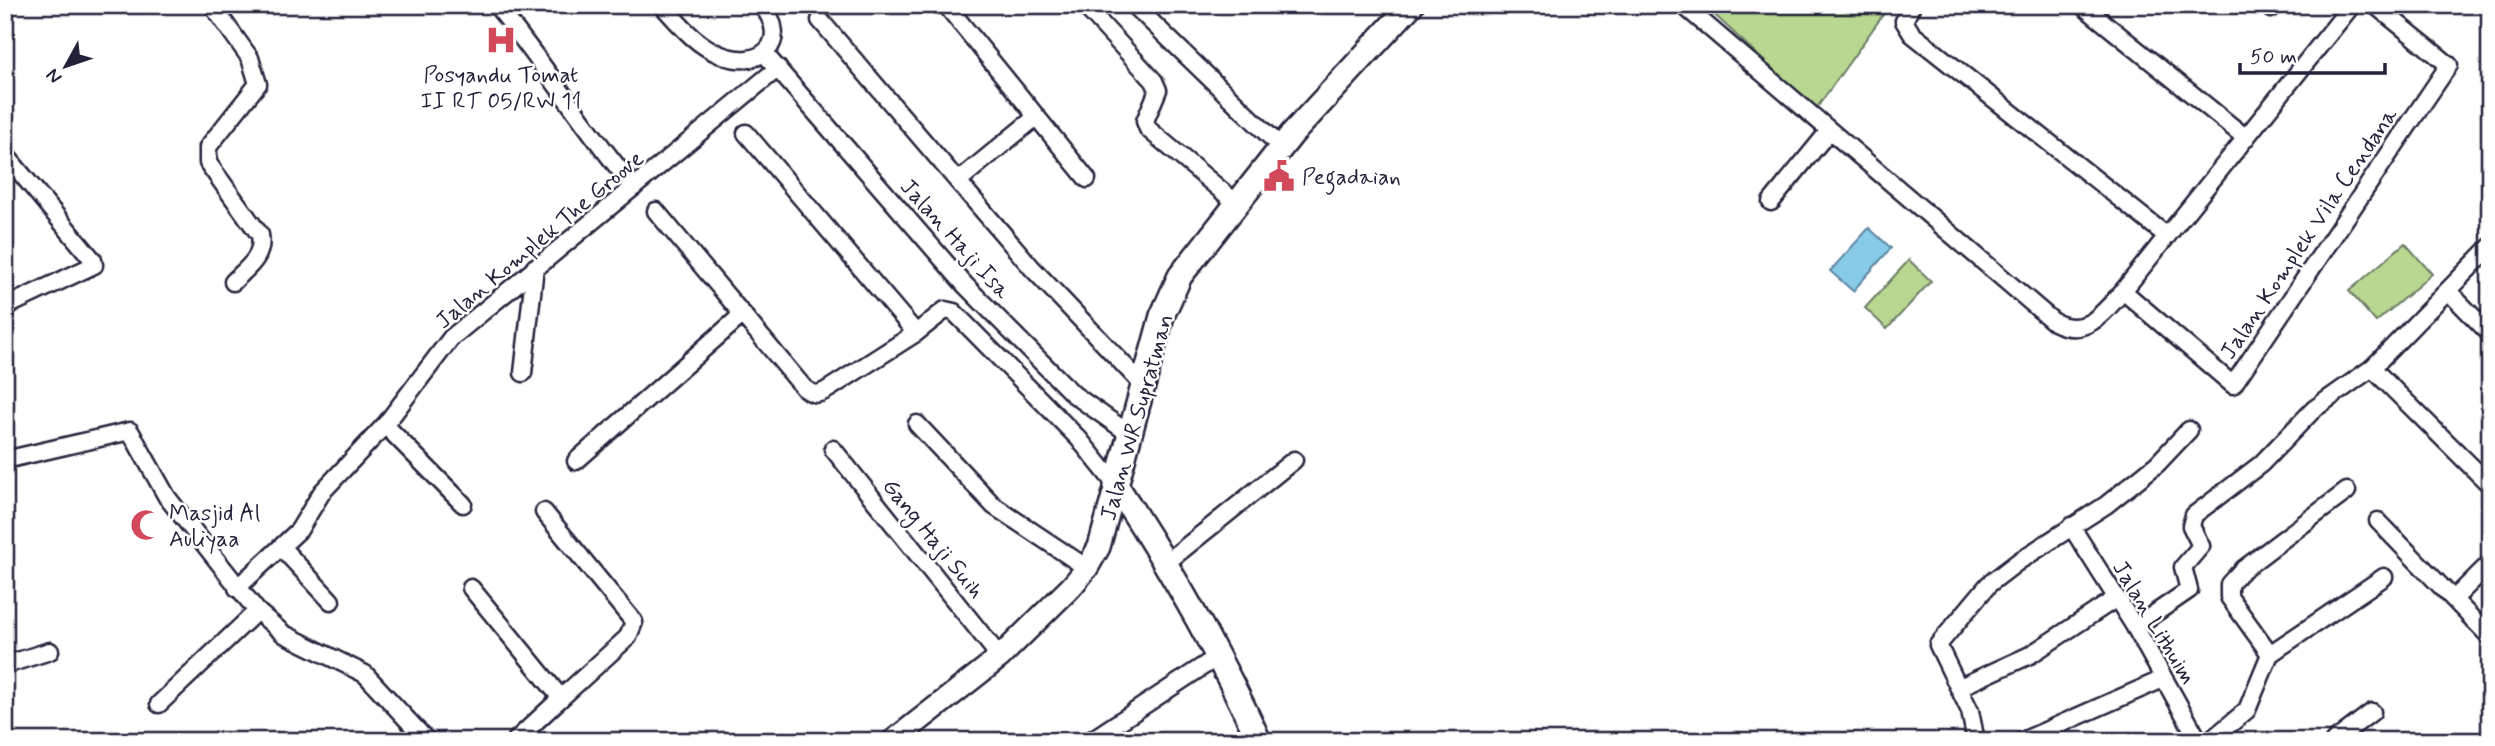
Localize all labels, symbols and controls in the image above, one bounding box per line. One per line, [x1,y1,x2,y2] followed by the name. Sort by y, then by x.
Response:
[484,23,518,57] hospital icon: Posyandu Tomat II RT 05/RW 11
[32,32,102,102] north arrow
[2240,32,2385,76] scale bar
[2250,43,2297,71] text: 50 m
[421,61,581,117] place label: Posyandu Tomat II RT 05/RW 11
[40,63,68,89] text: N
[2214,102,2405,366] street label: Jalan Komplek Vila Cendana
[430,145,651,337] street label: Jalan Komplek The Groove
[1262,159,1296,193] public building icon: Pegadaian
[1302,163,1401,195] place label: Pegadaian
[893,173,1017,306] street label: Jalan Haji Isa
[1094,311,1182,524] street label: Jalan WR Supratman
[873,473,990,607] street label: Gang Haji Suih
[169,499,260,555] place label: Masjid Al Auliyaa
[129,508,163,542] mosque icon: Masjid Al Auliyaa
[2104,555,2202,691] street label: Jalan Lithuim

